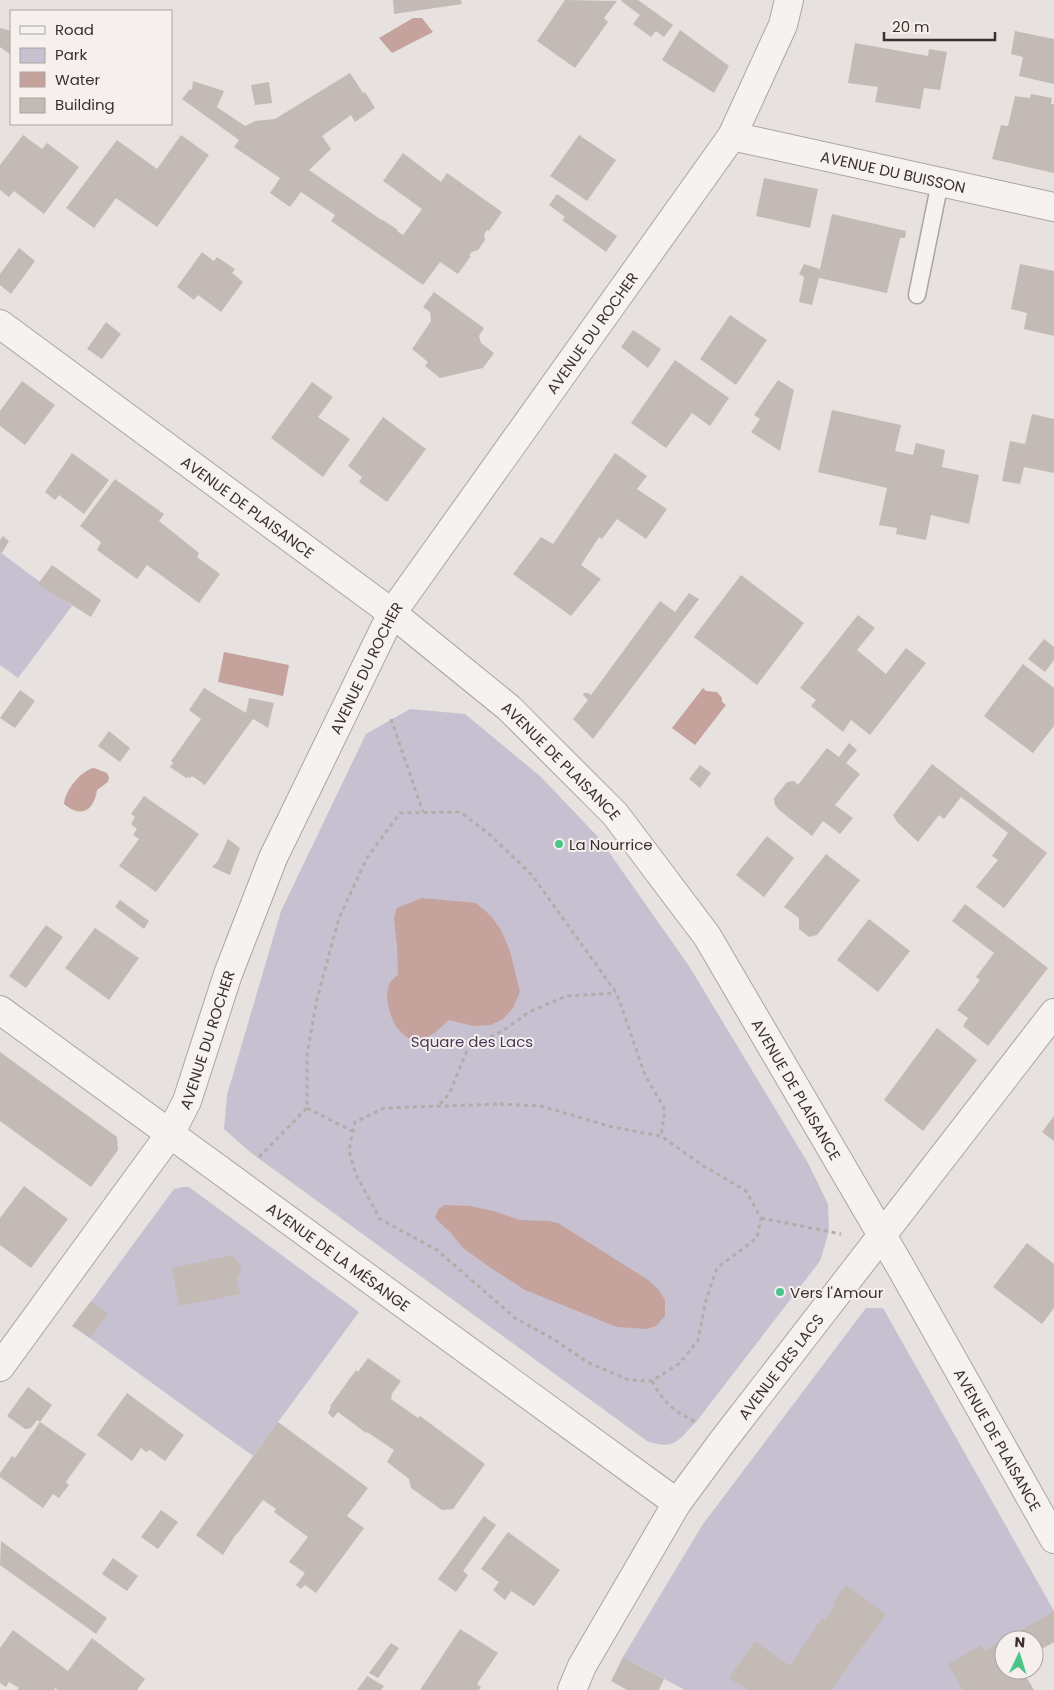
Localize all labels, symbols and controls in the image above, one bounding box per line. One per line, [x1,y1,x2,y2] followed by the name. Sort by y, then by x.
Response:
[10,10,172,125] legend
[884,10,995,42] scale bar
[892,16,930,37] text: 20 m
[55,19,94,40] text: Road
[55,44,87,65] text: Park
[55,69,101,90] text: Water
[55,94,115,115] text: Building
[819,145,968,198] street label: AVENUE DU BUISSON
[541,268,642,398] street label: AVENUE DU ROCHER
[177,451,319,563] street label: AVENUE DE PLAISANCE
[324,597,407,737] street label: AVENUE DU ROCHER
[498,696,626,824] street label: AVENUE DE PLAISANCE
[569,834,653,855] place label: La Nourrice
[553,838,565,850] marker: La Nourrice
[174,968,239,1113] street label: AVENUE DU ROCHER
[747,1015,846,1164] street label: AVENUE DE PLAISANCE
[411,1031,533,1052] park label: Square des Lacs
[263,1197,415,1316] street label: AVENUE DE LA MÉSANGE
[790,1282,884,1303] place label: Vers l'Amour
[774,1286,786,1298] marker: Vers l'Amour
[733,1309,828,1424] street label: AVENUE DES LACS
[949,1365,1046,1515] street label: AVENUE DE PLAISANCE
[994,1630,1044,1680] north arrow
[1014,1632,1026,1652] text: N

